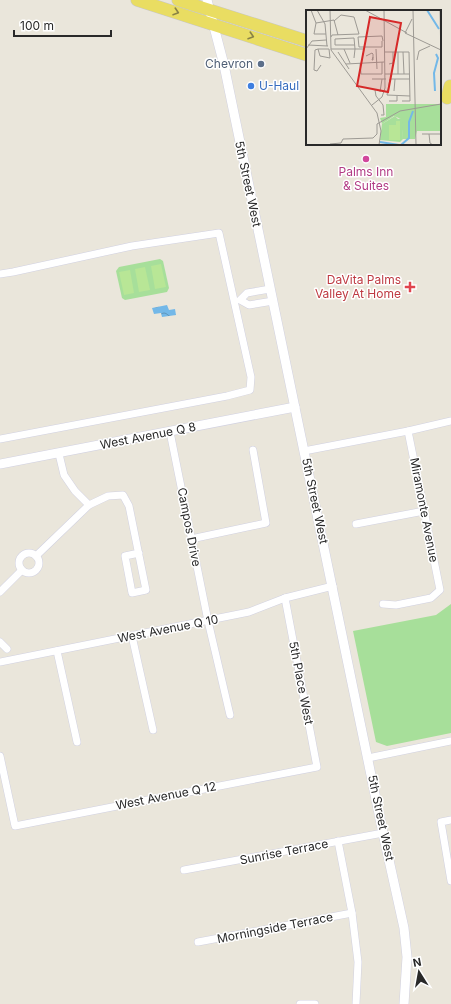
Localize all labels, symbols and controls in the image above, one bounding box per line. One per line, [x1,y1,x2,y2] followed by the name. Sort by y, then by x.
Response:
[173,7,180,16] one-way arrow
[306,10,441,145] inset map
[14,12,111,38] scale bar
[20,18,54,33] text: 100 m
[247,31,254,40] one-way arrow
[205,56,253,71] place label: Chevron
[256,59,266,69] marker: Chevron
[259,78,299,93] place label: U-Haul
[246,81,256,91] marker: U-Haul
[232,140,265,228] street label: 5th Street West
[361,154,371,164] marker: Palms Inn & Suites
[339,164,393,193] place label: Palms Inn & Suites
[315,272,401,301] place label: DaVita Palms Valley At Home
[404,281,416,293] marker: DaVita Palms Valley At Home
[99,419,197,452] street label: West Avenue Q 8
[407,456,442,563] street label: Miramonte Avenue
[299,457,332,545] street label: 5th Street West
[174,486,204,568] street label: Campos Drive
[116,611,220,646] street label: West Avenue Q 10
[286,640,317,726] street label: 5th Place West
[365,774,398,862] street label: 5th Street West
[114,778,217,813] street label: West Avenue Q 12
[238,836,329,867] street label: Sunrise Terrace
[216,909,334,946] street label: Morningside Terrace
[399,952,439,992] north arrow
[412,955,423,970] text: N

